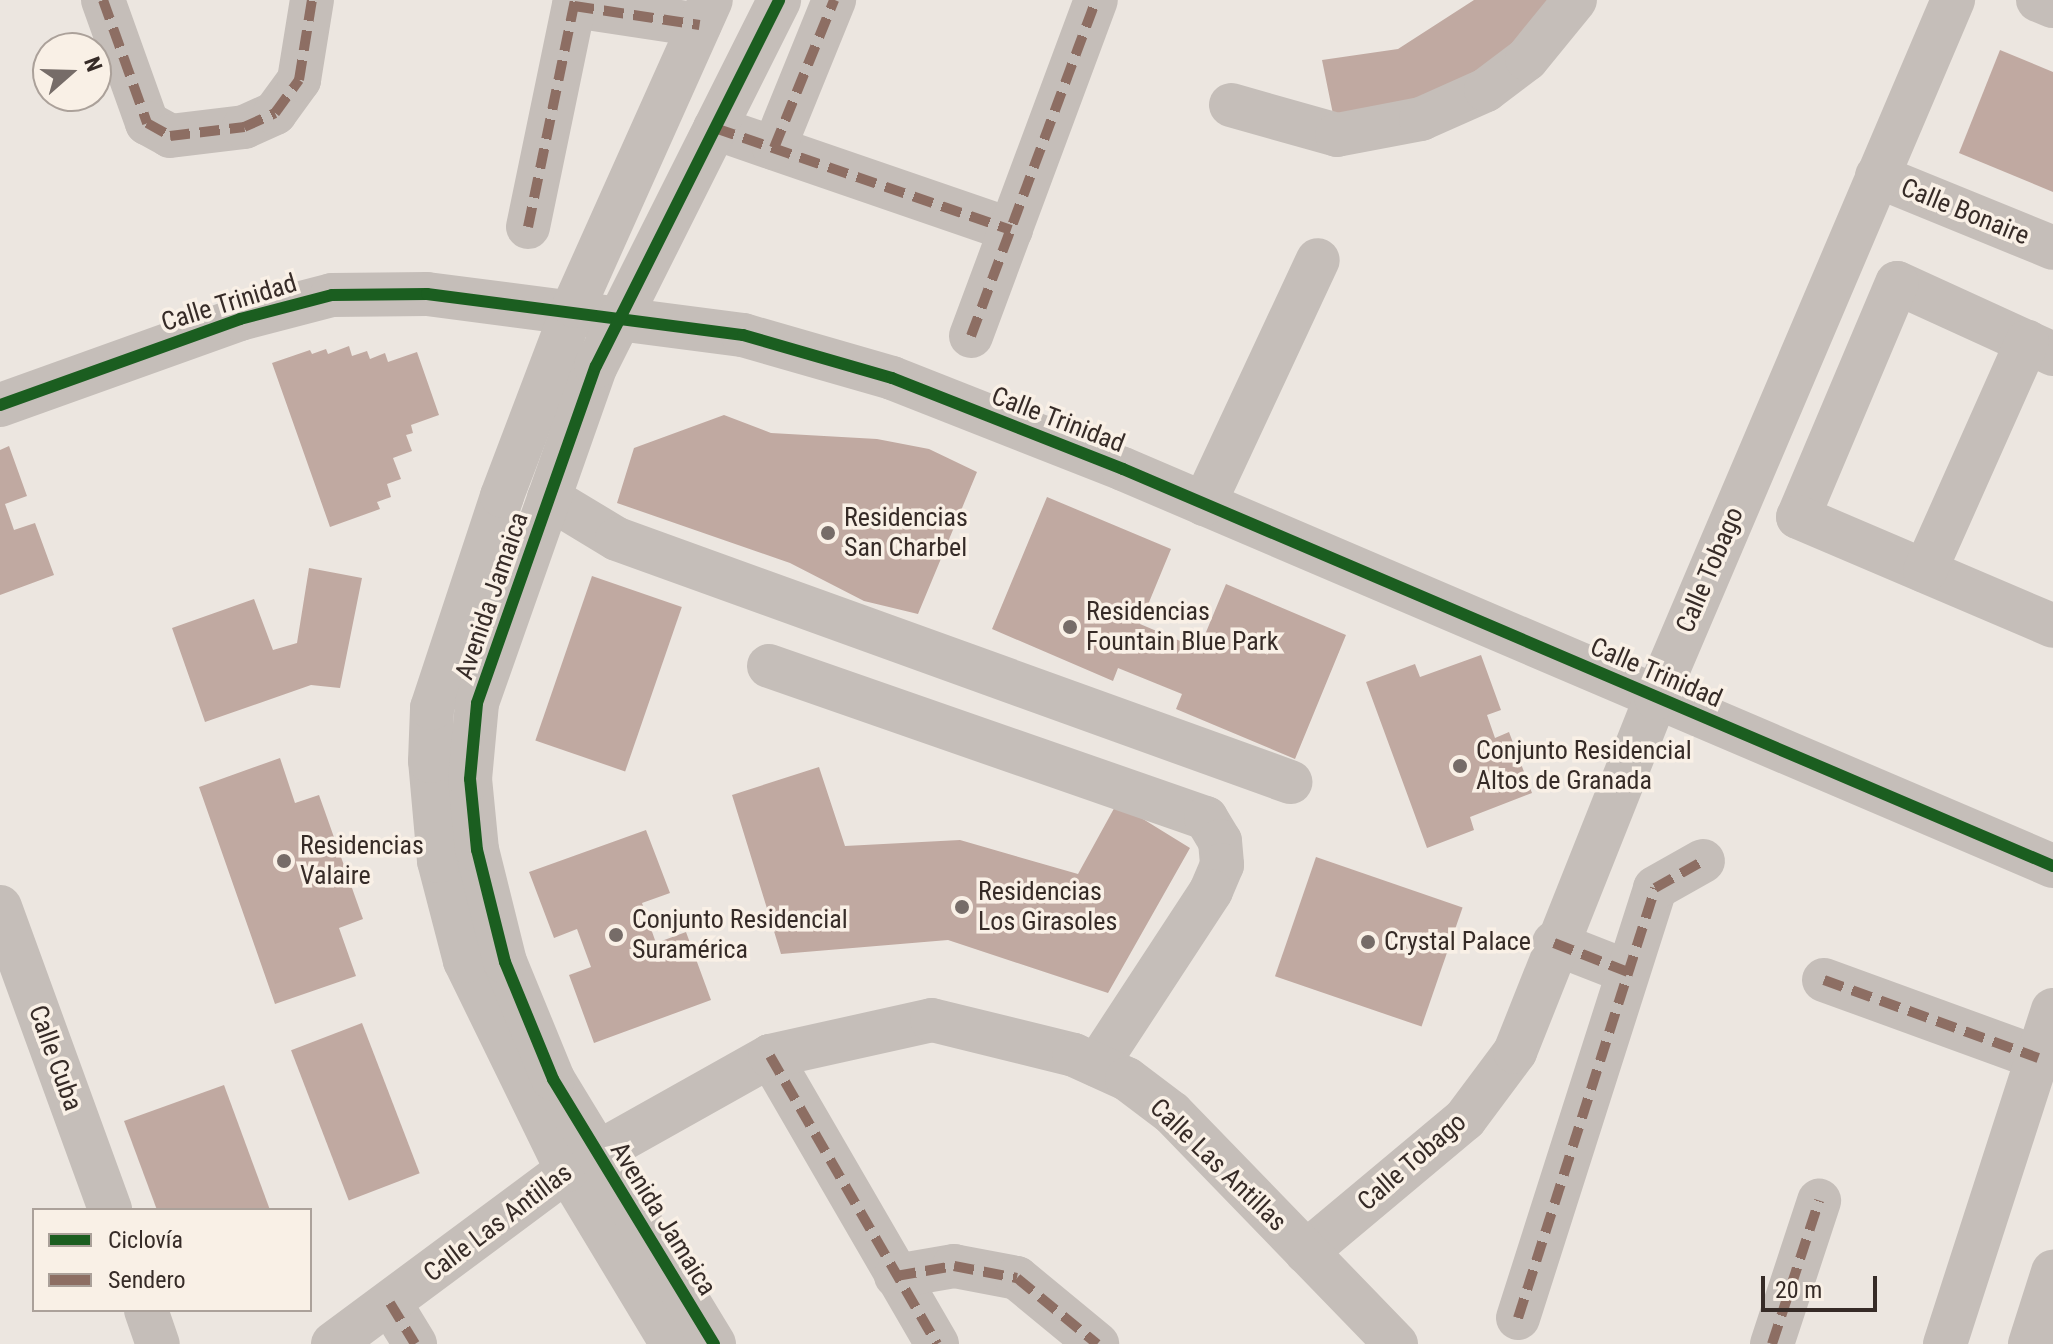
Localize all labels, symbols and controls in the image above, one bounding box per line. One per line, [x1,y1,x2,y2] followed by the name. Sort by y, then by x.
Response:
[32,32,112,112] north arrow
[79,54,107,75] text: N
[1896,172,2034,252] street label: Calle Bonaire
[157,268,301,338] street label: Calle Trinidad
[987,380,1129,460] street label: Calle Trinidad
[844,502,968,564] place label: Residencias San Charbel
[1670,502,1750,638] street label: Calle Tobago
[449,508,535,684] street label: Avenida Jamaica
[819,524,837,542] marker: Residencias San Charbel
[1086,596,1278,658] place label: Residencias Fountain Blue Park
[1061,618,1079,636] marker: Residencias Fountain Blue Park
[1585,631,1727,715] street label: Calle Trinidad
[1476,735,1692,796] place label: Conjunto Residencial Altos de Granada
[1451,757,1469,775] marker: Conjunto Residencial Altos de Granada
[300,830,424,892] place label: Residencias Valaire
[275,852,293,870] marker: Residencias Valaire
[978,876,1117,938] place label: Residencias Los Girasoles
[953,898,971,916] marker: Residencias Los Girasoles
[632,904,848,966] place label: Conjunto Residencial Suramérica
[607,926,625,944] marker: Conjunto Residencial Suramérica
[1384,926,1531,958] place label: Crystal Palace
[1359,933,1377,951] marker: Crystal Palace
[22,1001,88,1115] street label: Calle Cuba
[1143,1092,1293,1238] street label: Calle Las Antillas
[1351,1106,1473,1218] street label: Calle Tobago
[603,1137,723,1301] street label: Avenida Jamaica
[418,1157,578,1289] street label: Calle Las Antillas
[32,1208,312,1312] legend
[108,1226,183,1254] text: Ciclovía
[1765,1260,1881,1310] scale bar
[108,1266,186,1294] text: Sendero
[1775,1276,1822,1304] text: 20 m

